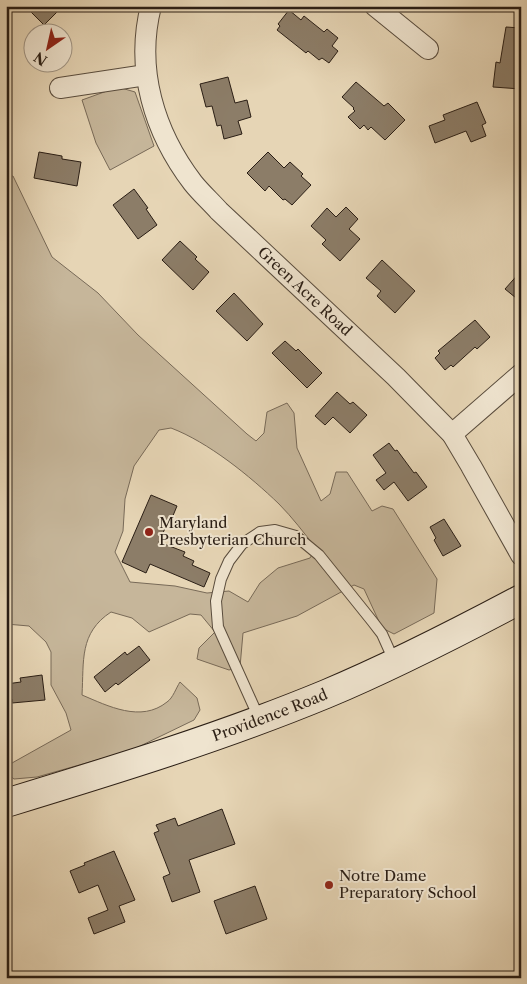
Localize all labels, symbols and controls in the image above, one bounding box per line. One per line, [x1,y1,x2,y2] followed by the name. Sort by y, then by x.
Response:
[22,22,72,72] north arrow
[31,48,51,70] text: N
[254,242,356,340] street label: Green Acre Road
[159,513,307,549] place label: Maryland Presbyterian Church
[143,526,155,538] marker: Maryland Presbyterian Church
[209,684,330,745] street label: Providence Road
[339,866,477,902] place label: Notre Dame Preparatory School
[323,879,335,891] marker: Notre Dame Preparatory School

